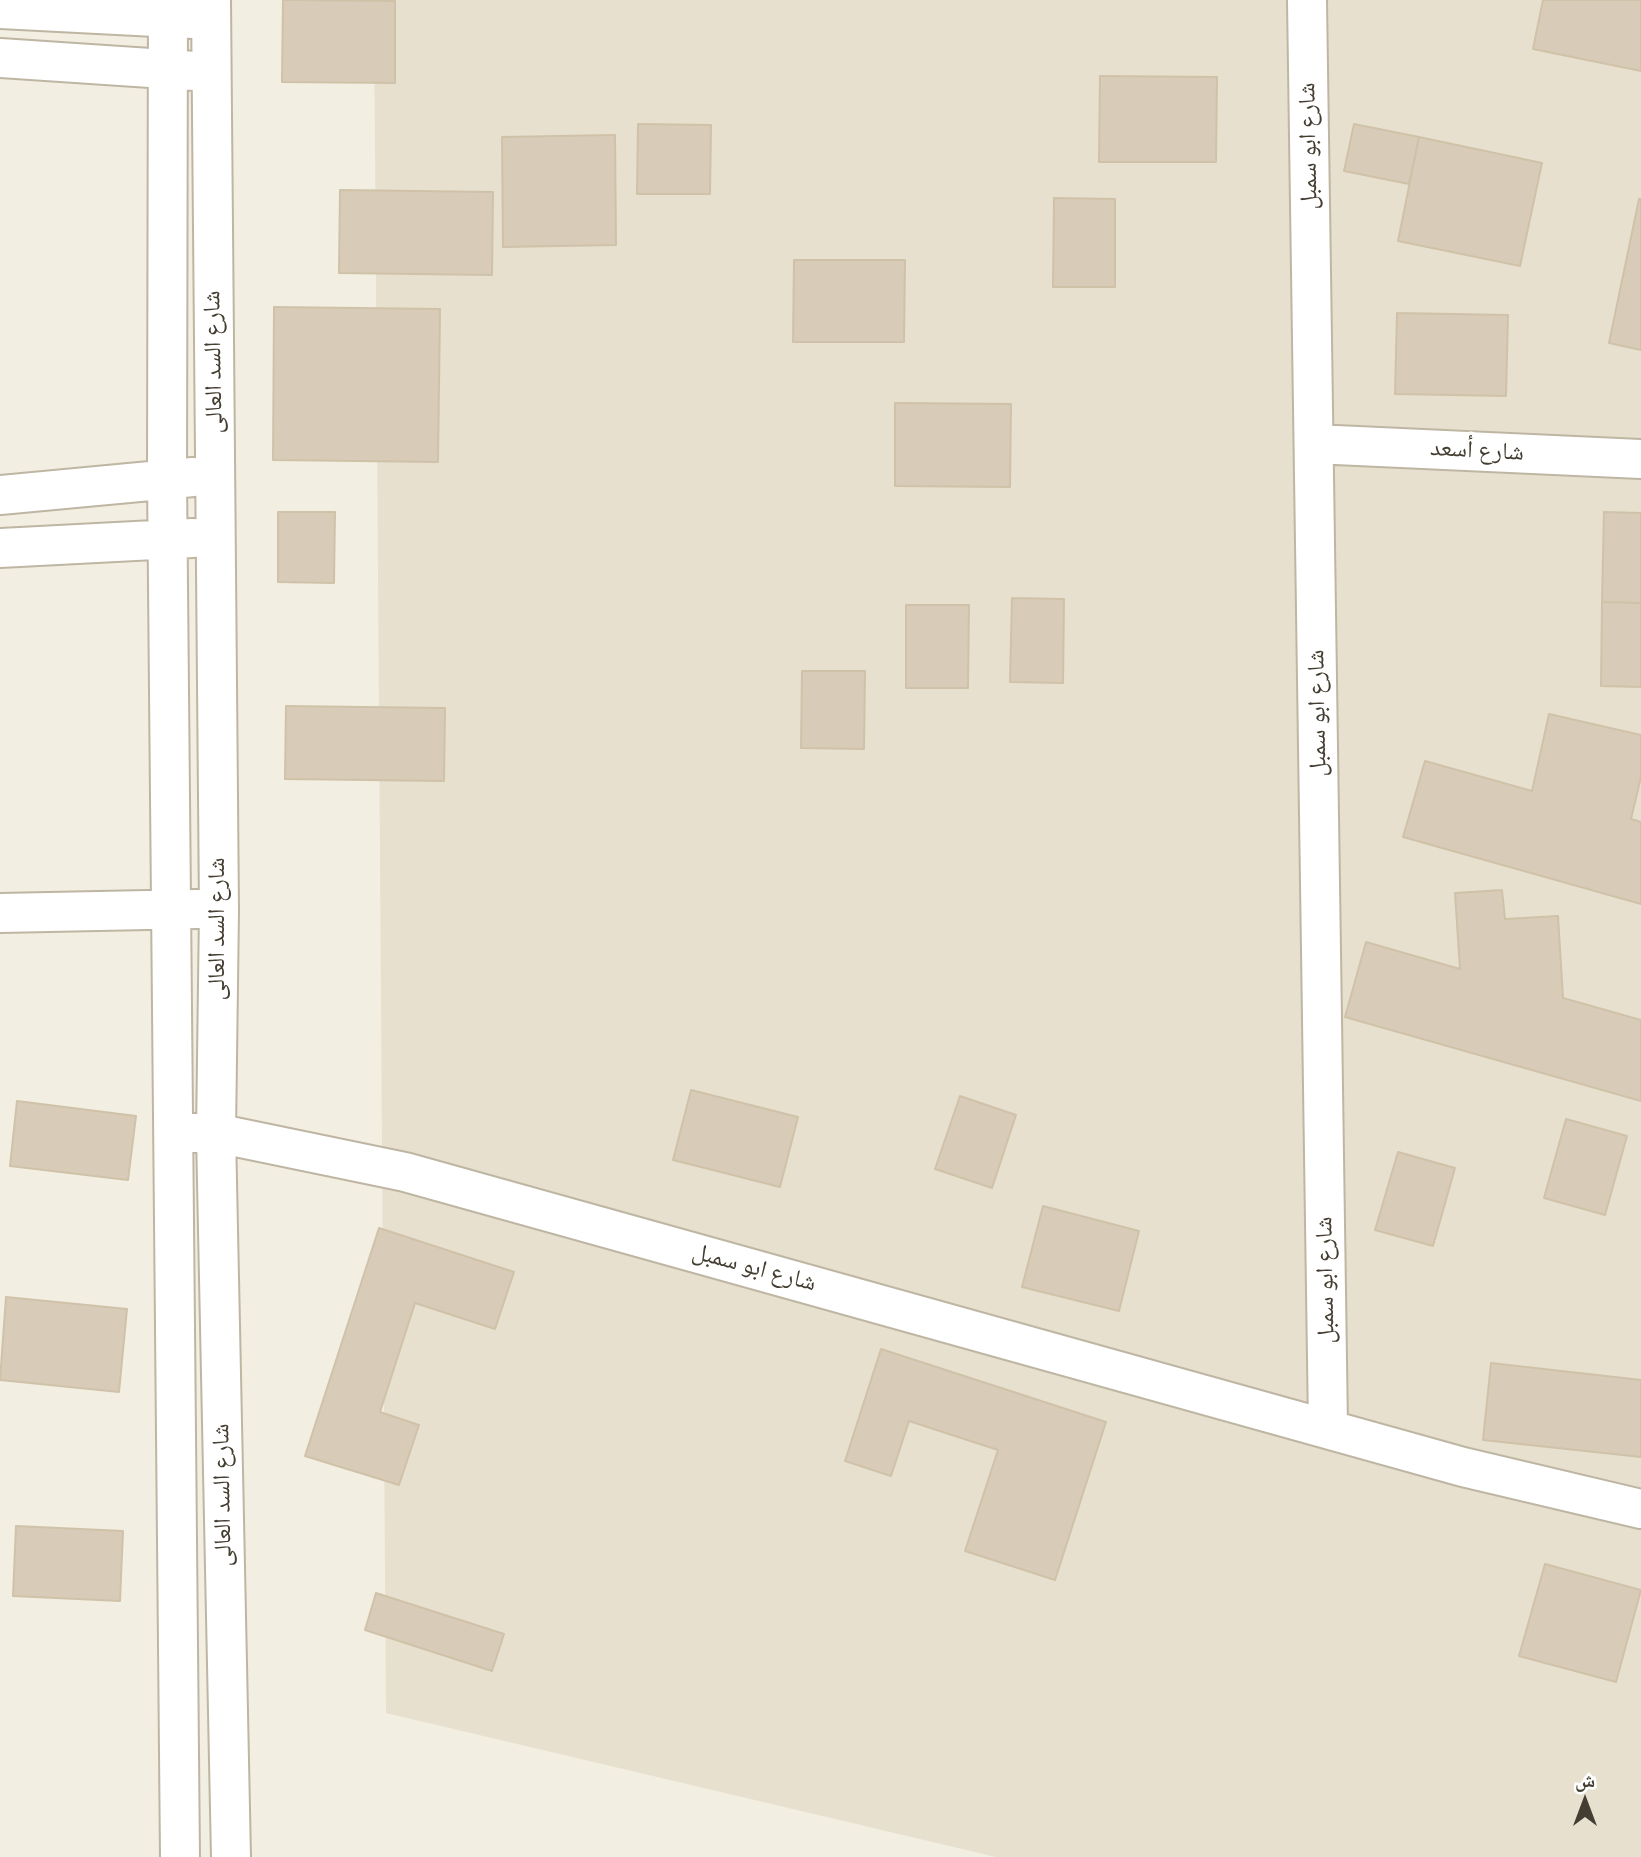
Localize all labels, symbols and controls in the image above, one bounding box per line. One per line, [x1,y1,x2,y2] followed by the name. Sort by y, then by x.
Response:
[1293,82,1325,210] street label: شارع ابو سمبل
[198,290,230,434] street label: شارع السد العالى
[1429,434,1525,468] street label: شارع أسعد
[1302,649,1334,777] street label: شارع ابو سمبل
[204,857,232,1001] street label: شارع السد العالى
[1310,1216,1342,1344] street label: شارع ابو سمبل
[689,1238,819,1298] street label: شارع ابو سمبل
[207,1423,239,1567] street label: شارع السد العالى
[1550,1766,1620,1836] north arrow
[1575,1767,1595,1793] text: ش

